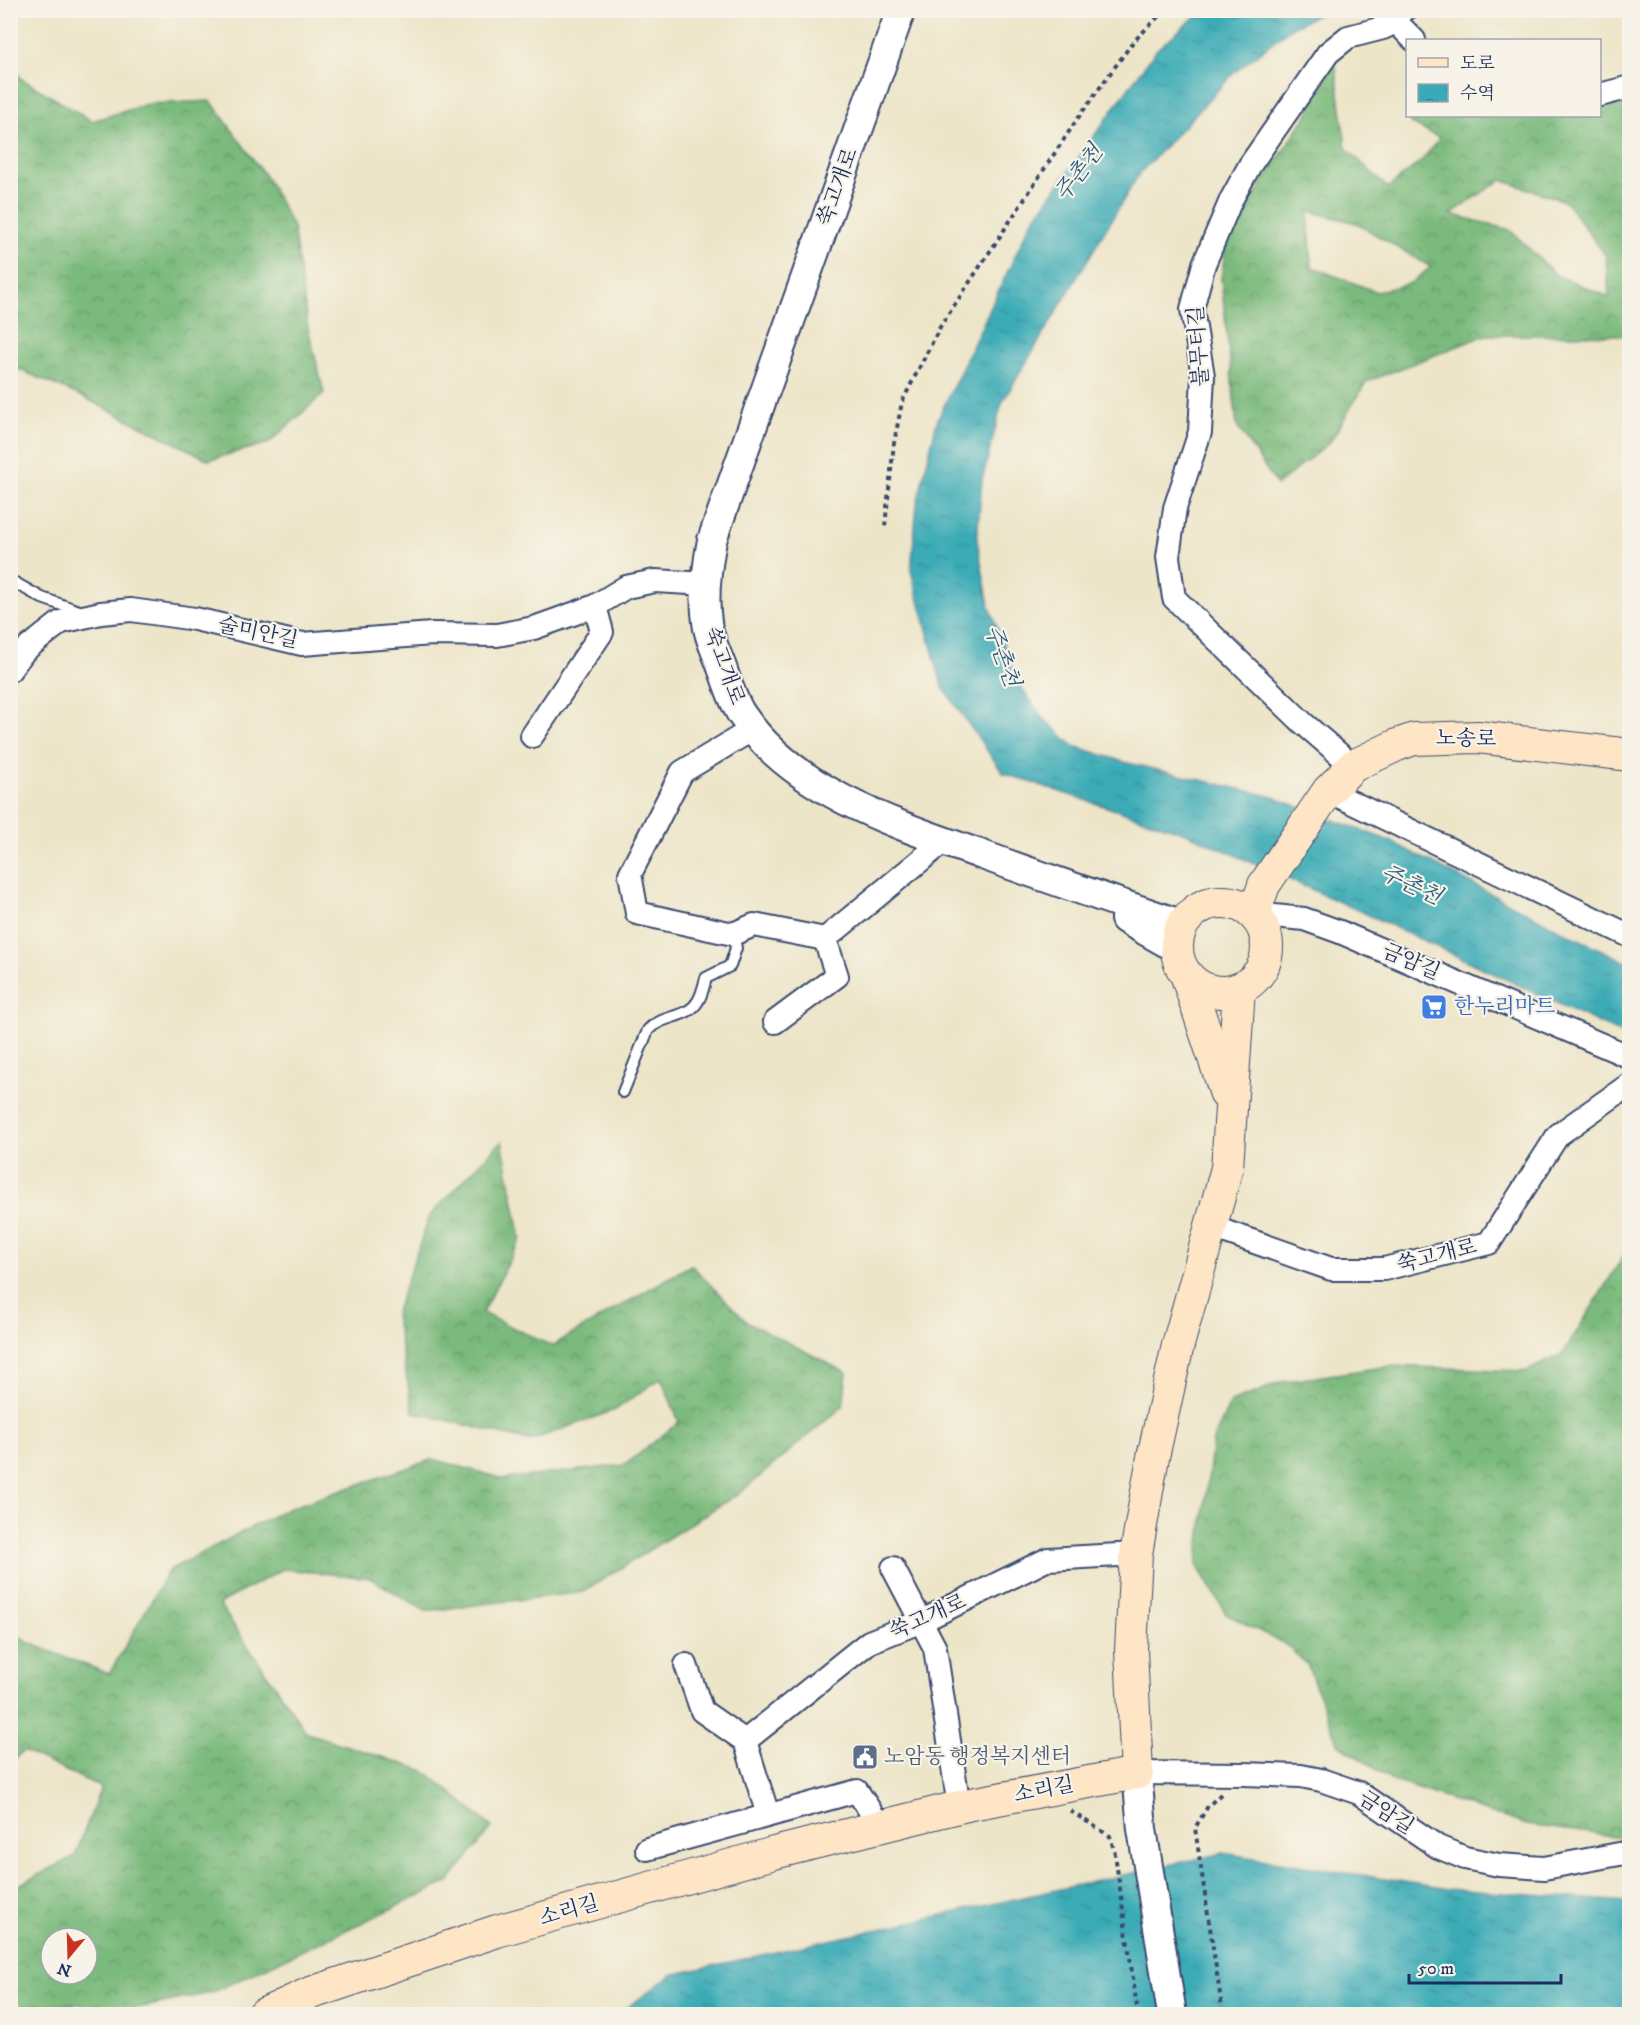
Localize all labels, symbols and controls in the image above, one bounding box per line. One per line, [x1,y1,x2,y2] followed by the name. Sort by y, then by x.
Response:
[1406,39,1601,117] legend
[1460,53,1495,75] text: 도로
[1460,83,1495,105] text: 수역
[1049,138,1110,207] water label: 주촌천
[812,144,864,230] street label: 쑥고개로
[1183,305,1215,387] street label: 불무터길
[216,612,300,654] street label: 술미안길
[978,621,1026,692] water label: 주촌천
[698,623,750,709] street label: 쑥고개로
[1435,725,1497,753] street label: 노송로
[1376,859,1447,911] water label: 주촌천
[1378,938,1444,986] street label: 금암길
[1419,992,1449,1022] supermarket icon: 한누리마트
[1454,994,1555,1020] place label: 한누리마트
[1394,1234,1480,1278] street label: 쑥고개로
[886,1589,970,1645] street label: 쑥고개로
[850,1742,880,1772] public building icon: 노암동 행정복지센터
[884,1744,1071,1770] place label: 노암동 행정복지센터
[1012,1771,1076,1809] street label: 소리길
[1353,1786,1419,1840] street label: 금암길
[536,1890,602,1932] street label: 소리길
[39,1926,99,1986] north arrow
[1409,1947,1560,1985] scale bar
[55,1958,74,1981] text: N
[1418,1958,1454,1980] text: 50 m

